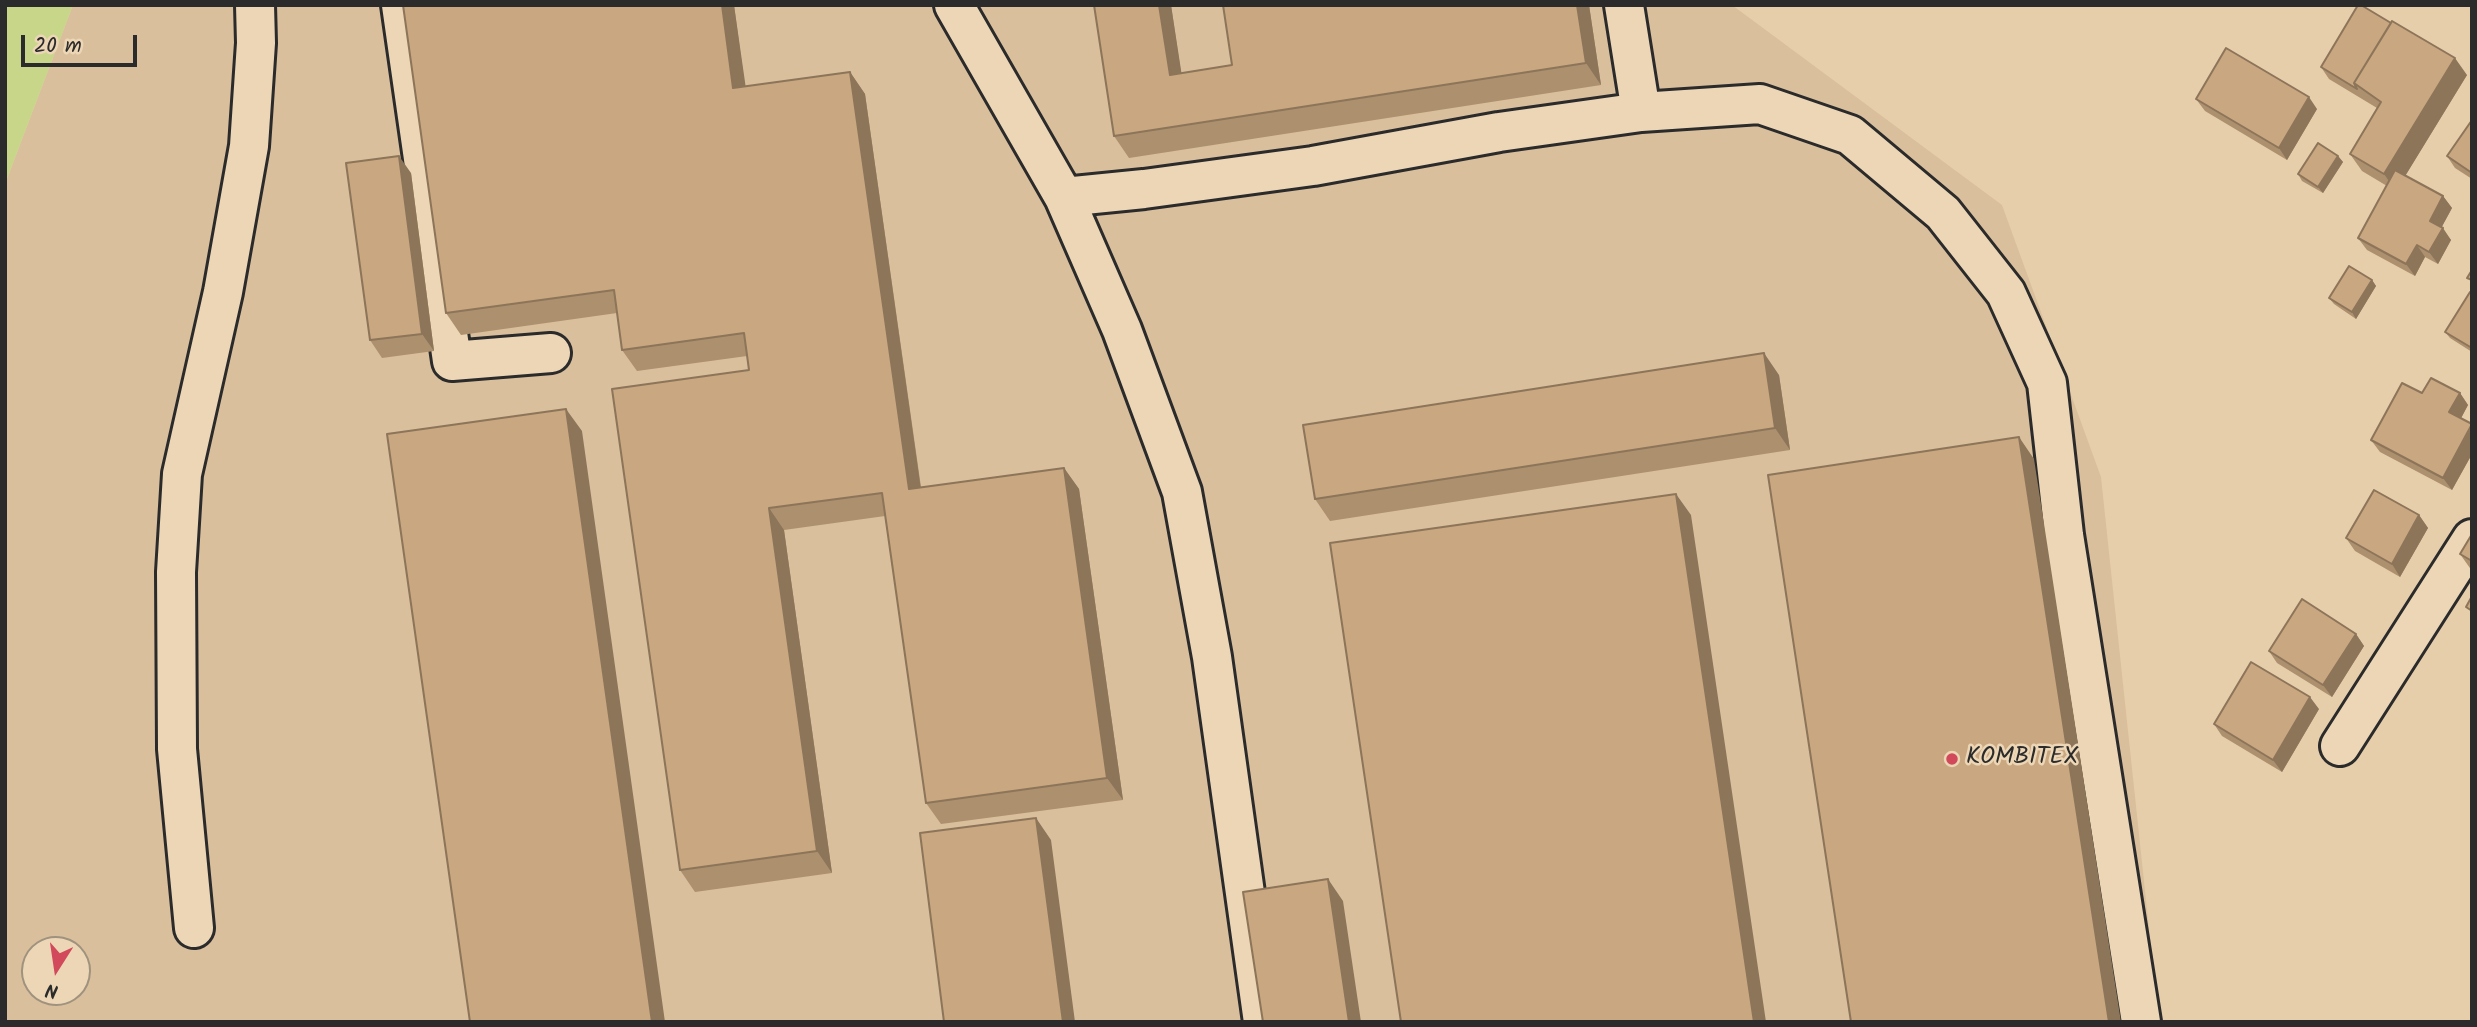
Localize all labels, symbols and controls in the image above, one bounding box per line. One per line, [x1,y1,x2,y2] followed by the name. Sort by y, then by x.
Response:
[24,21,140,65] scale bar
[34,30,82,63] text: 20 m
[1966,745,2078,773] place label: KOMBITEX
[1944,751,1960,767] marker: KOMBITEX
[21,936,91,1006] north arrow
[43,974,61,1006] text: N

